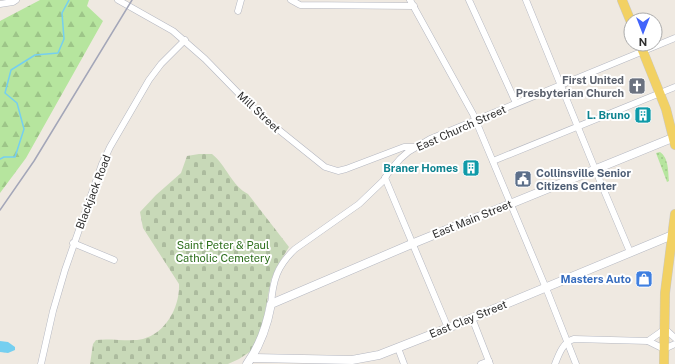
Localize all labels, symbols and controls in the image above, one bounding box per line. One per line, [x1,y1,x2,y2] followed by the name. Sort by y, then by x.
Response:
[623,12,663,52] north arrow
[639,36,647,48] text: N
[516,74,624,99] place label: First United Presbyterian Church
[627,76,647,96] church icon: First United Presbyterian Church
[235,89,283,135] street label: Mill Street
[414,103,508,153] street label: East Church Street
[633,105,653,125] building icon: L. Bruno
[587,109,630,121] place label: L. Bruno
[73,153,113,231] street label: Blackjack Road
[461,158,481,178] building icon: Braner Homes
[383,162,458,174] place label: Braner Homes
[536,167,631,192] place label: Collinsville Senior Citizens Center
[513,169,533,189] public building icon: Collinsville Senior Citizens Center
[430,198,514,240] street label: East Main Street
[176,239,270,264] park label: Saint Peter & Paul Catholic Cemetery
[634,269,654,289] shop icon: Masters Auto
[560,273,631,285] place label: Masters Auto
[427,298,509,340] street label: East Clay Street

